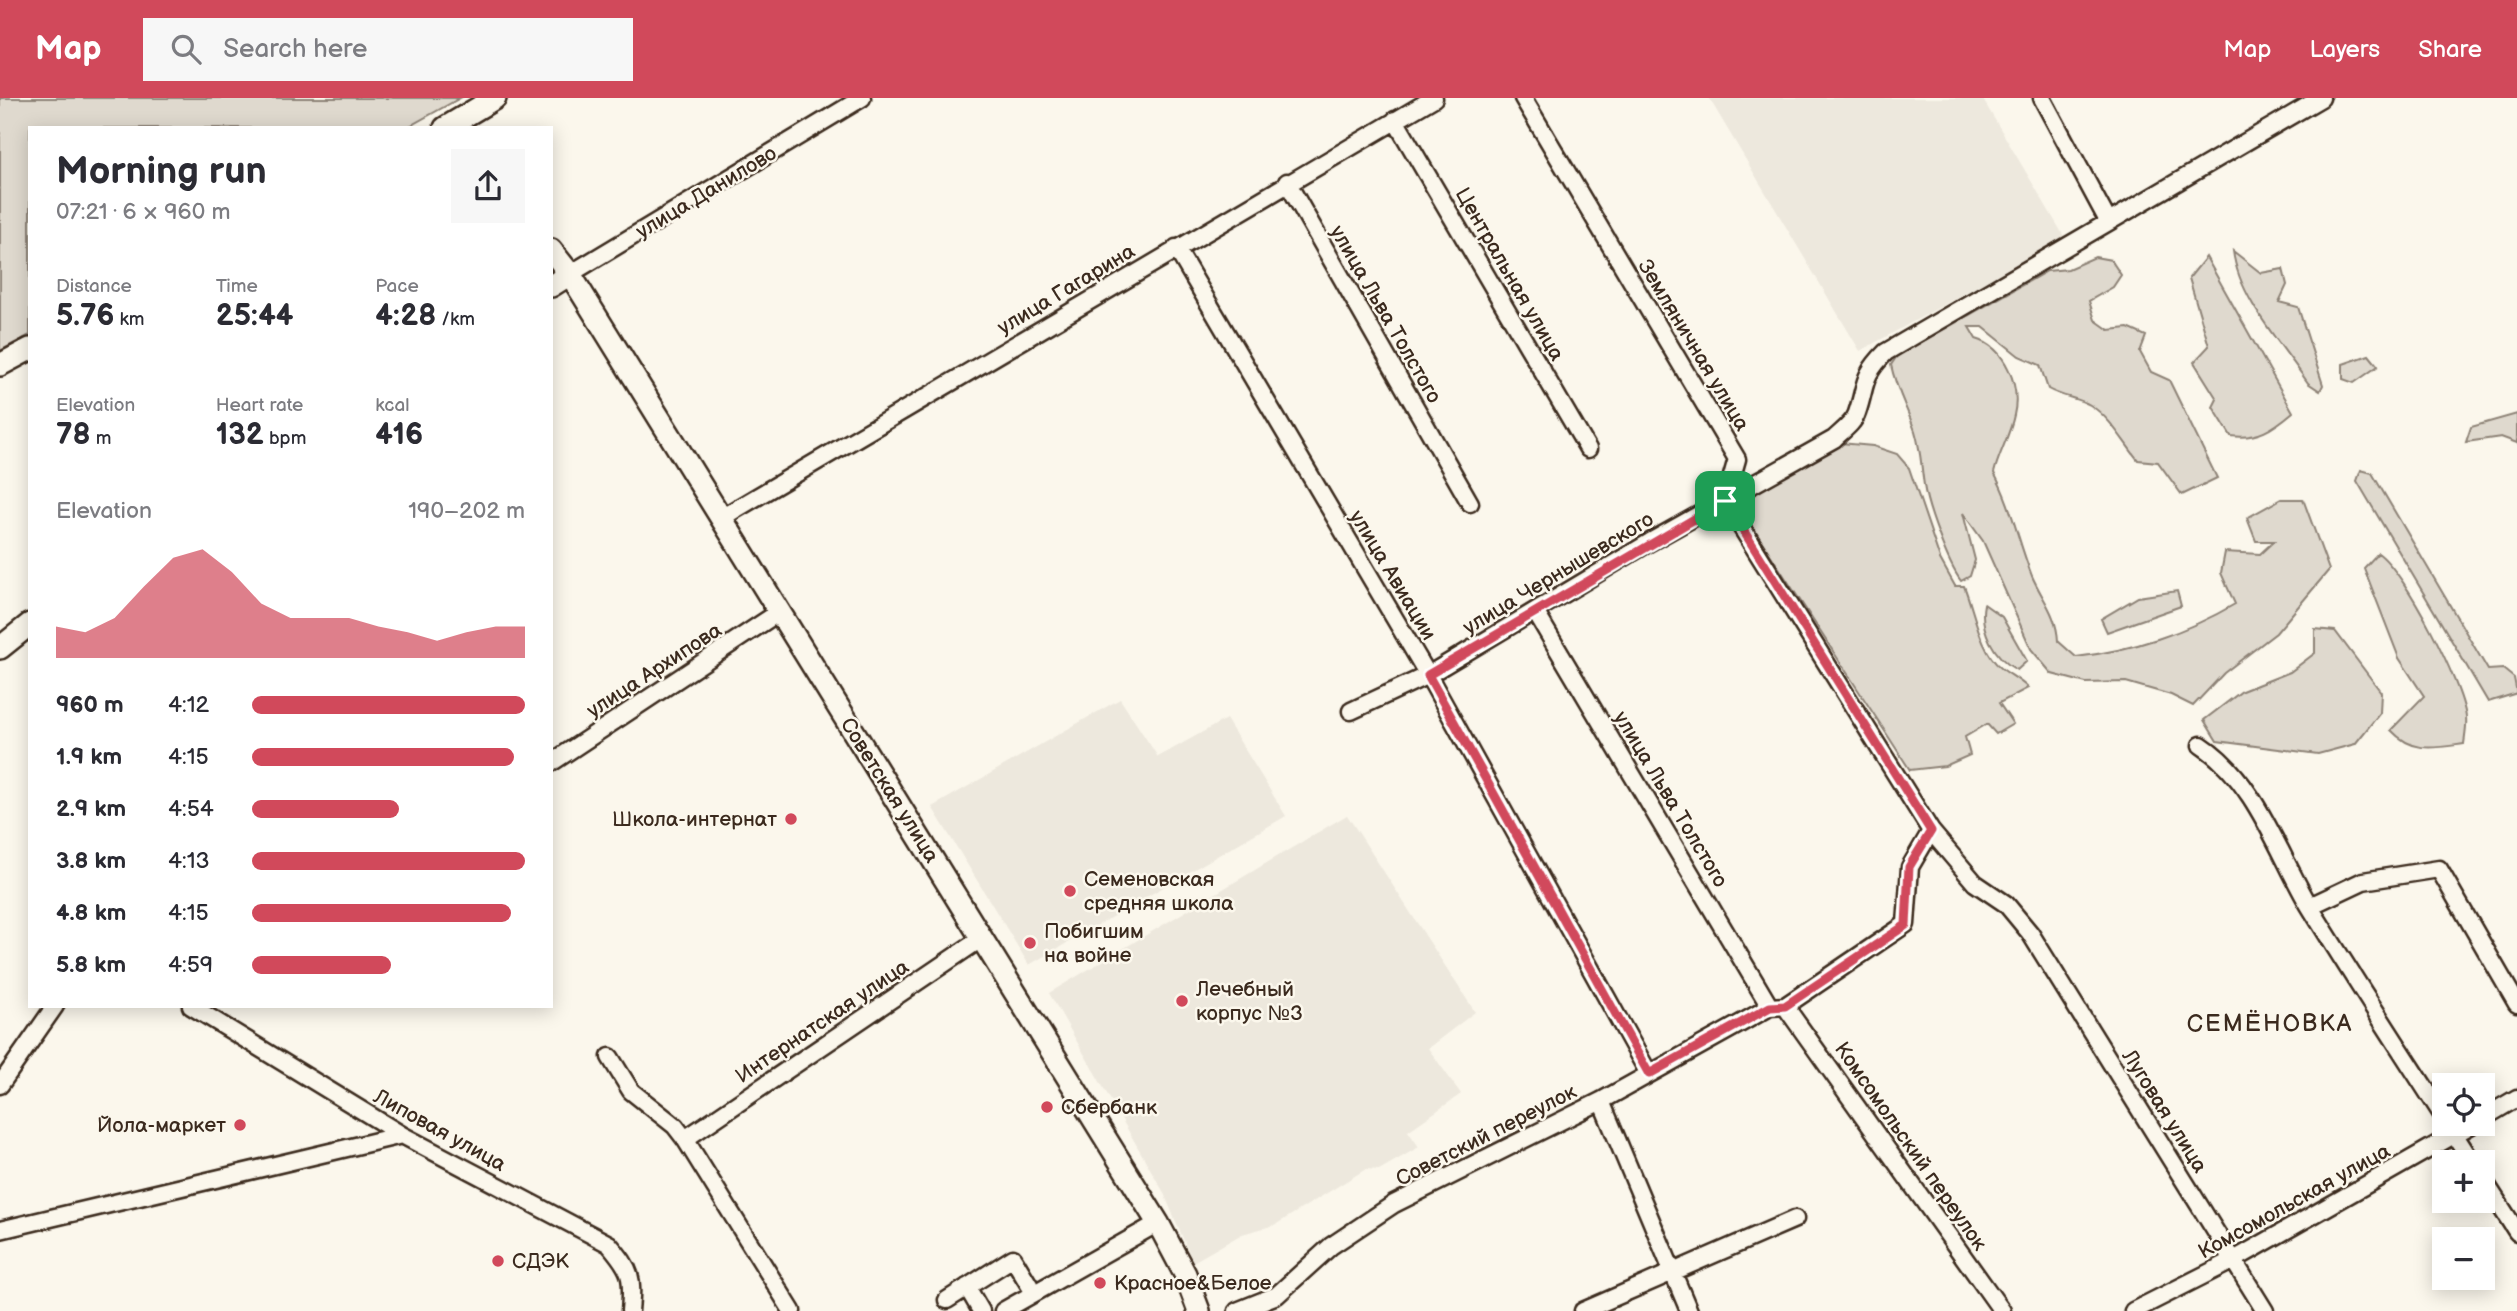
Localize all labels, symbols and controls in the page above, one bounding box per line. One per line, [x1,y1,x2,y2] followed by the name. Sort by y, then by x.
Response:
[143,18,633,81] search box
[35,29,101,69] text: Map
[167,30,205,68] icon: search
[223,34,367,65] text: Search here
[2223,35,2271,64] text: Map
[2309,35,2380,64] text: Layers
[2418,35,2482,64] text: Share
[631,141,781,244] street label: улица Данилово
[56,149,267,194] text: Morning run
[451,149,525,223] button: share
[1450,183,1570,366] street label: Центральная улица
[56,198,230,226] text: 07:21 · 6 × 960 m
[1325,221,1447,407] street label: улица Льва Толстого
[993,238,1140,340] street label: улица Гагарина
[1632,255,1755,436] street label: Земляничная улица
[56,275,132,298] text: Distance
[216,275,258,298] text: Time
[375,275,419,298] text: Pace
[56,298,114,334] text: 5.76
[216,298,293,334] text: 25:44
[375,298,436,334] text: 4:28
[114,308,145,331] text: km
[436,308,475,331] text: /km
[56,394,135,417] text: Elevation
[216,394,303,417] text: Heart rate
[375,394,409,417] text: kcal
[56,417,91,453] text: 78
[216,417,264,453] text: 132
[375,417,423,453] text: 416
[91,427,111,450] text: m
[264,427,306,450] text: bpm
[1695,471,1755,531] pin
[1706,482,1744,520] icon: arrive
[56,497,152,525] text: Elevation
[408,497,525,525] text: 190–202 m
[1344,506,1441,645] street label: улица Авиации
[1458,507,1658,640] street label: улица Чернышевского
[582,617,727,723] street label: улица Архипова
[56,691,124,719] text: 960 m
[168,691,209,719] text: 4:12
[1608,707,1733,892] street label: улица Льва Толстого
[835,713,945,868] street label: Советская улица
[56,743,122,771] text: 1.9 km
[168,743,209,771] text: 4:15
[56,795,126,823] text: 2.9 km
[168,795,214,823] text: 4:54
[612,807,777,832] place label: Школа-интернат
[783,811,799,827] marker: Школа-интернат
[56,847,126,875] text: 3.8 km
[168,847,210,875] text: 4:13
[1084,867,1234,916] place label: Семеновская средняя школа
[1062,883,1078,899] marker: Семеновская средняя школа
[56,899,126,927] text: 4.8 km
[168,899,209,927] text: 4:15
[1044,919,1144,968] place label: Побигшим на войне
[1022,935,1038,951] marker: Побигшим на войне
[56,951,126,979] text: 5.8 km
[168,951,213,979] text: 4:59
[731,954,914,1089] street label: Интернатская улица
[1195,977,1303,1026] place label: Лечебный корпус №3
[1174,993,1190,1009] marker: Лечебный корпус №3
[2187,1009,2353,1038] district label: СЕМЁНОВКА
[1829,1037,1992,1255] street label: Комсомольский переулок
[2116,1044,2213,1178] street label: Луговая улица
[2432,1073,2495,1290] map controls
[2432,1073,2495,1136] button: locate
[1392,1079,1581,1192] street label: Советский переулок
[369,1083,511,1177] street label: Липовая улица
[1061,1095,1157,1120] place label: Сбербанк
[1039,1099,1055,1115] marker: Сбербанк
[97,1113,226,1138] place label: Йола-маркет
[232,1117,248,1133] marker: Йола-маркет
[2194,1138,2395,1265] street label: Комсомольская улица
[2432,1150,2495,1213] button: +
[2432,1227,2495,1290] button: −
[512,1249,569,1274] place label: СДЭК
[490,1253,506,1269] marker: СДЭК
[1114,1271,1272,1296] place label: Красное&Белое
[1092,1275,1108,1291] marker: Красное&Белое

